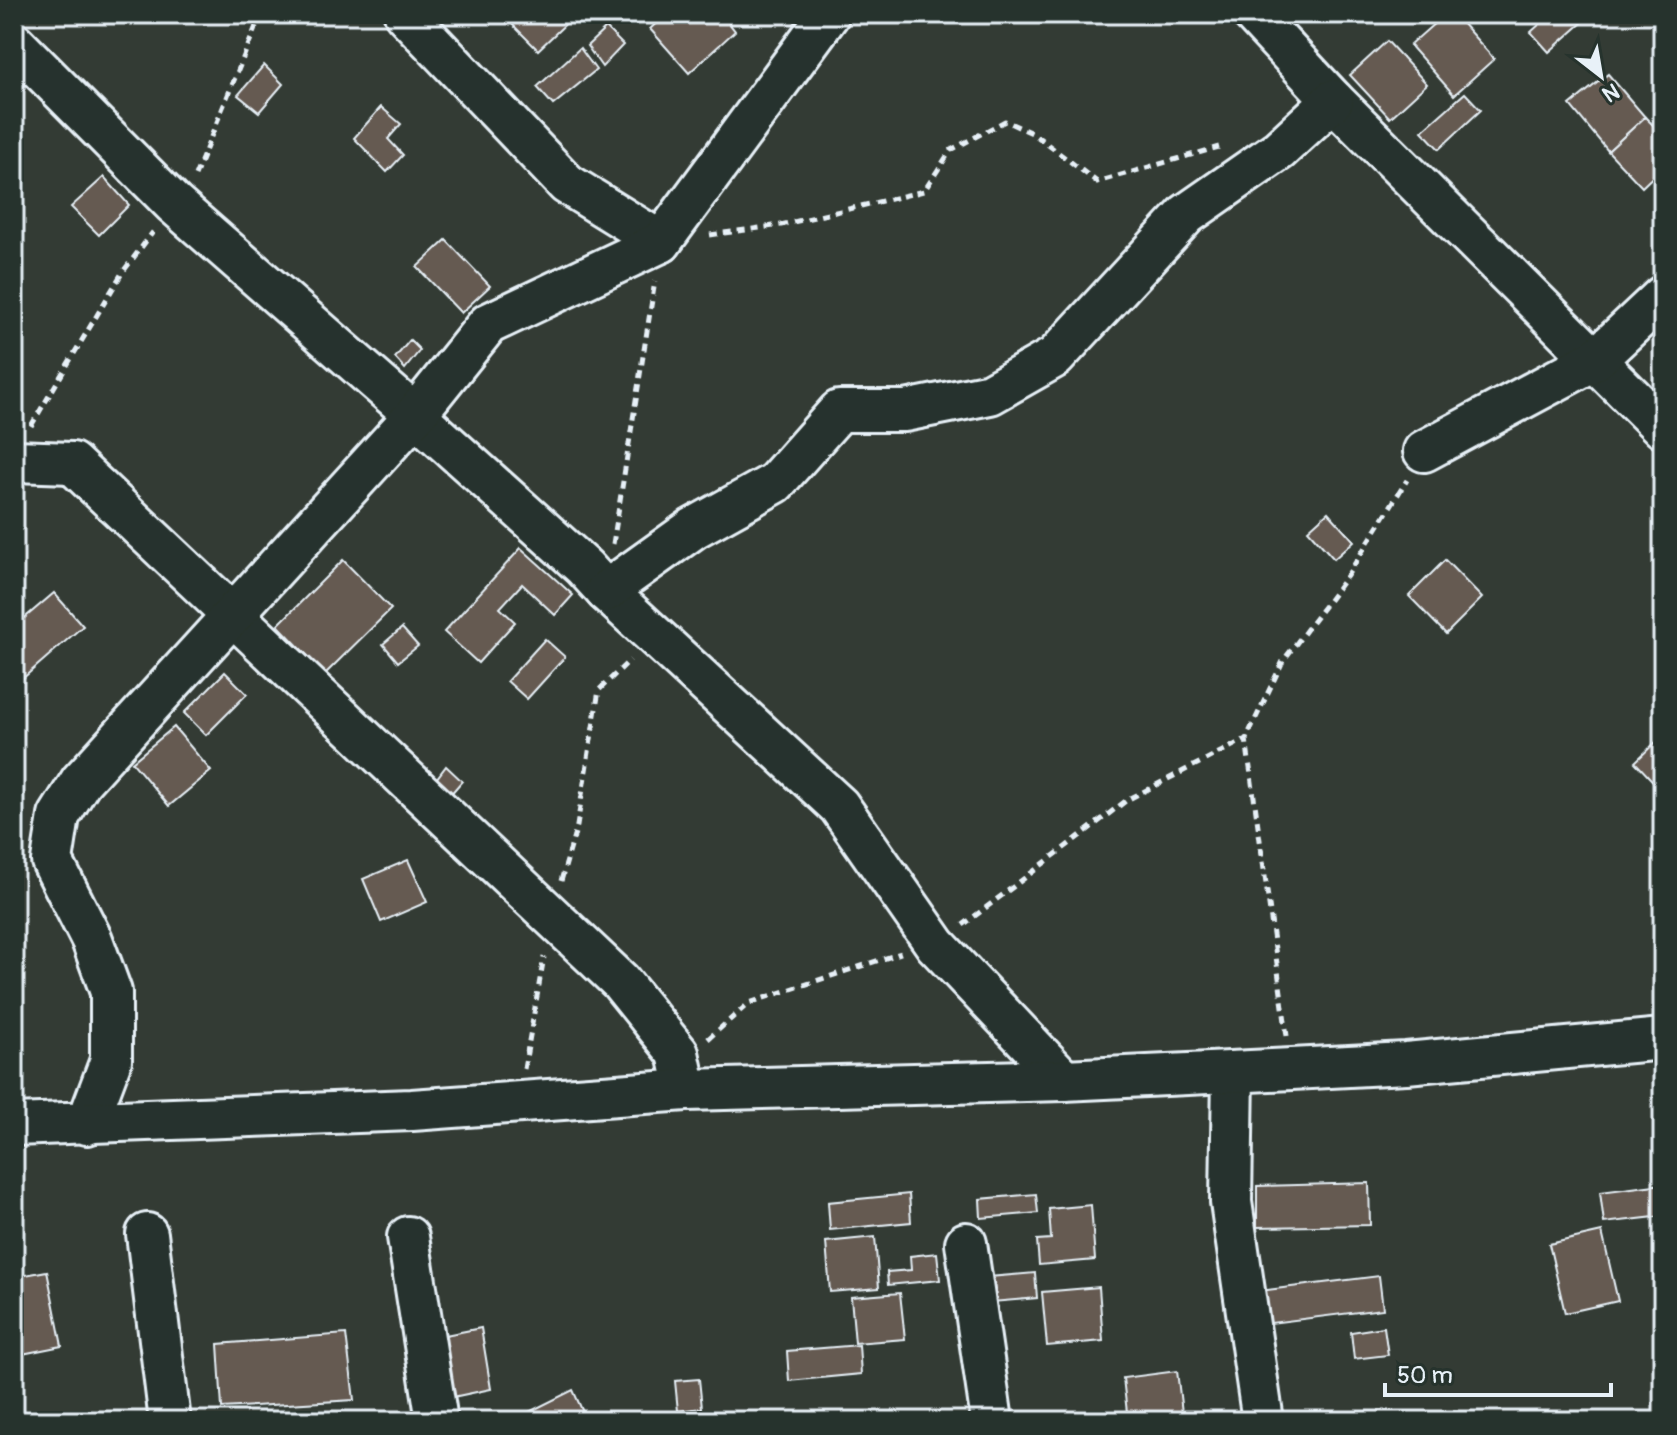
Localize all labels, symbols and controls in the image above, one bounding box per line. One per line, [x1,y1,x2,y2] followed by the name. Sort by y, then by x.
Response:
[1561,36,1641,116] north arrow
[1597,76,1624,108] text: N
[1385,1347,1611,1397] scale bar
[1397,1361,1453,1390] text: 50 m

